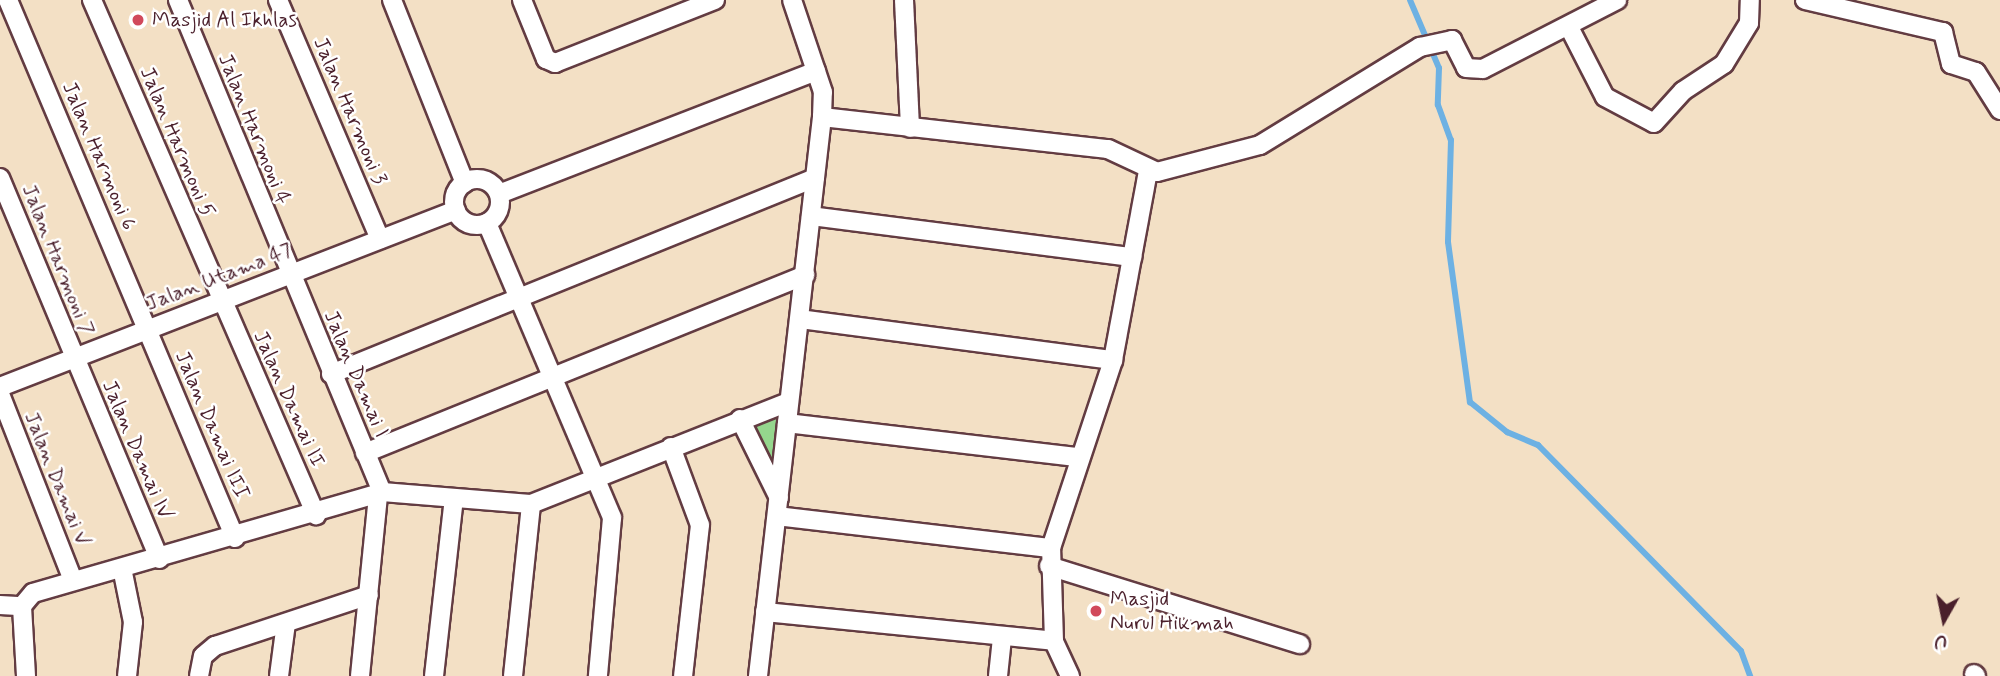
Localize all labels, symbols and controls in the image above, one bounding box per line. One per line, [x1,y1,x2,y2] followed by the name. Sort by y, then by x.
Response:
[152,7,298,33] place label: Masjid Al Ikhlas
[130,12,146,28] marker: Masjid Al Ikhlas
[308,35,392,187] street label: Jalan Harmoni 3
[213,51,295,207] street label: Jalan Harmoni 4
[134,64,220,220] street label: Jalan Harmoni 5
[57,79,141,233] street label: Jalan Harmoni 6
[17,182,99,338] street label: Jalan Harmoni 7
[141,237,297,317] street label: Jalan Utama 47
[318,306,394,442] street label: Jalan Damai I
[247,326,331,472] street label: Jalan Damai II
[170,348,254,502] street label: Jalan Damai III
[96,376,178,524] street label: Jalan Damai IV
[19,409,95,549] street label: Jalan Damai V
[1909,585,1979,655] north arrow
[1110,586,1233,636] place label: Masjid Nurul Hikmah
[1088,603,1104,619] marker: Masjid Nurul Hikmah
[1933,628,1949,655] text: U

